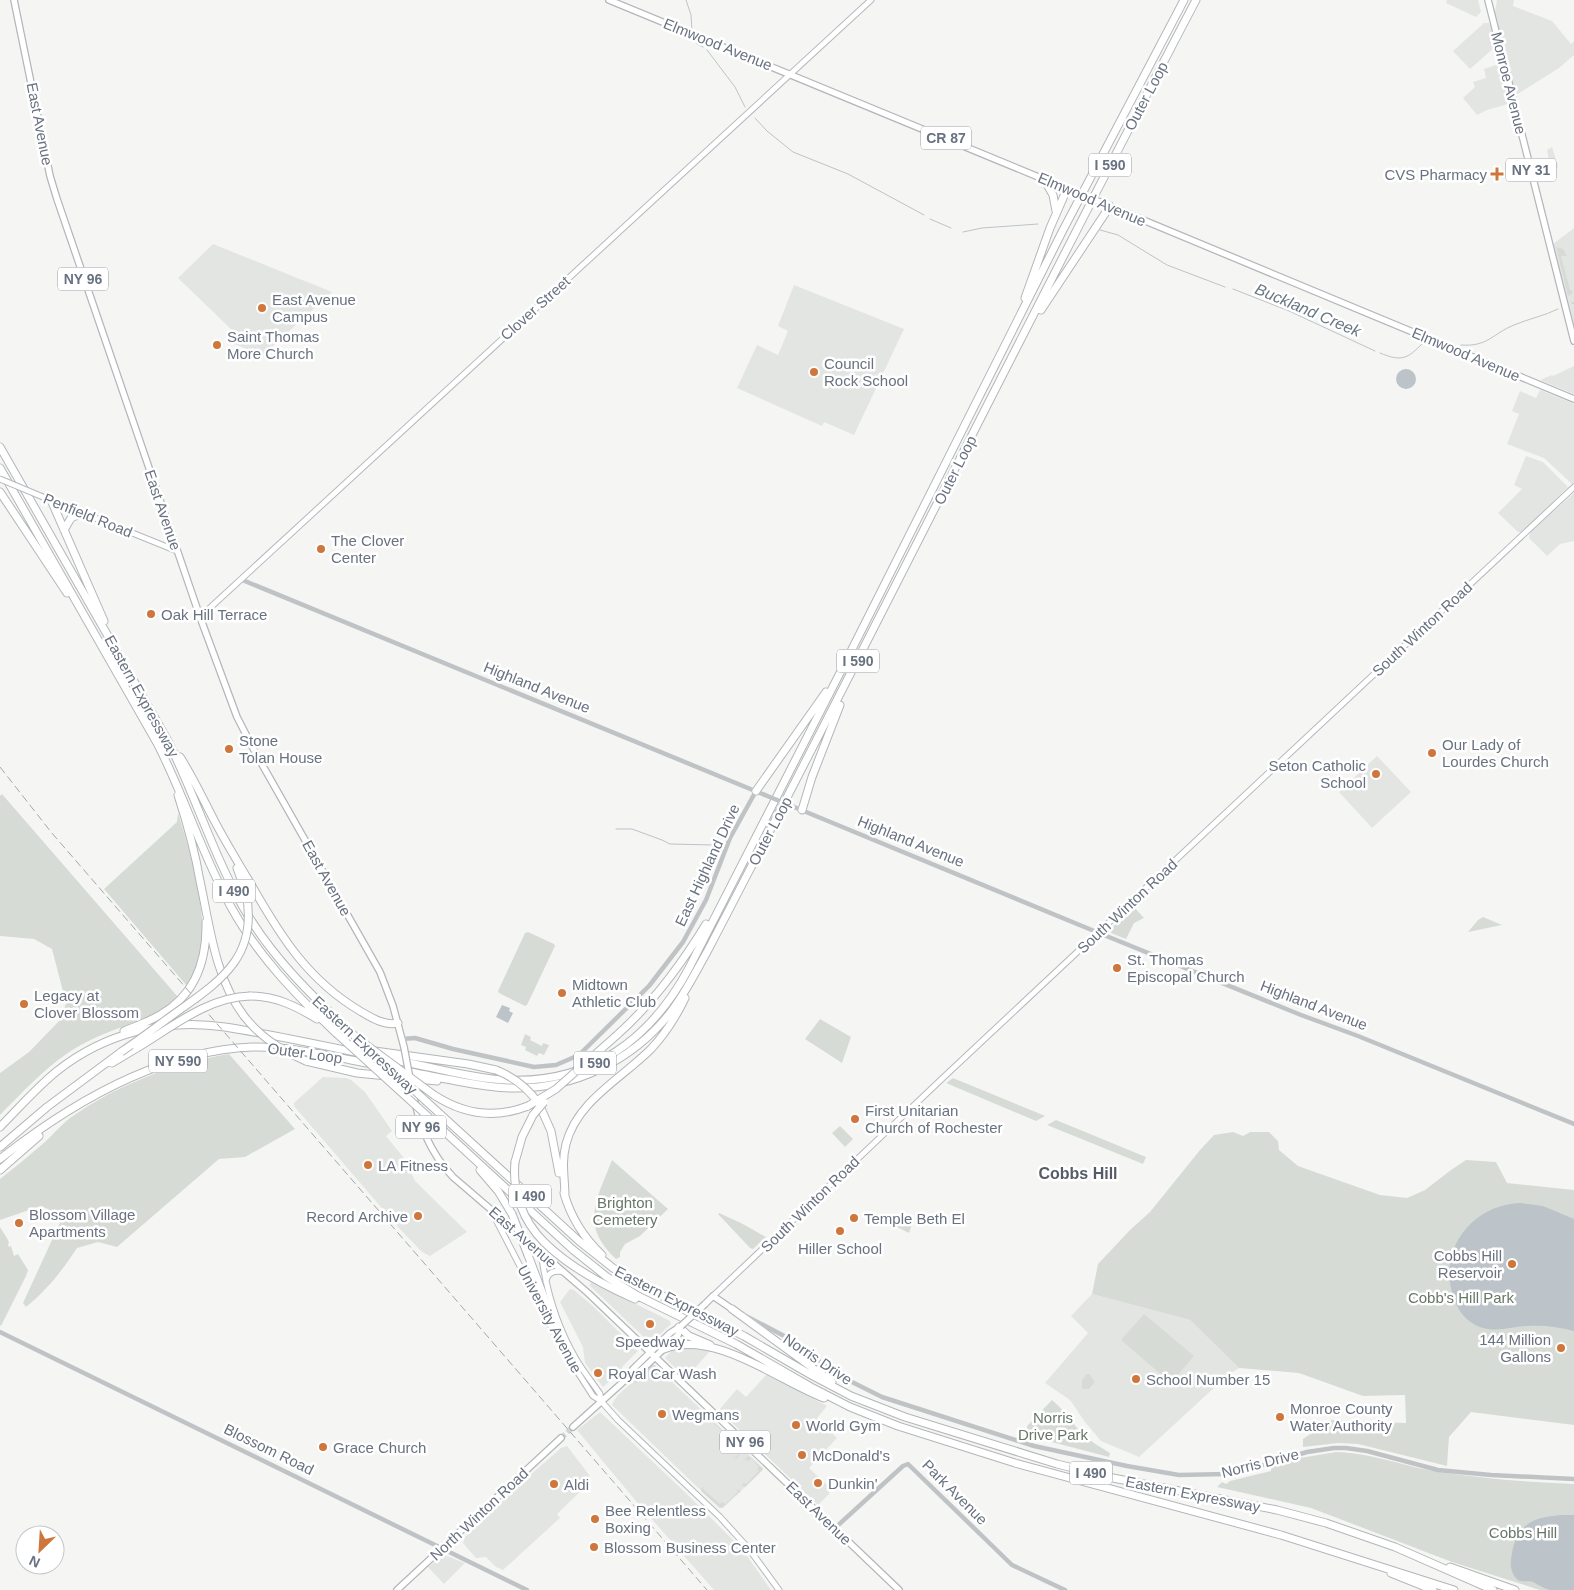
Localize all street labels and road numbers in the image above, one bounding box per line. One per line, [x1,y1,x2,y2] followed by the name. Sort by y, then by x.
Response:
[661,14,775,74] street label: Elmwood Avenue
[1488,30,1530,136] street label: Monroe Avenue
[1121,59,1171,133] street label: Outer Loop
[24,81,56,167] street label: East Avenue
[921,126,971,150] road number: CR 87
[1089,154,1131,176] road number: I 590
[1506,158,1556,182] road number: NY 31
[1035,169,1149,229] street label: Elmwood Avenue
[58,268,108,290] road number: NY 96
[497,272,574,344] street label: Clover Street
[1409,324,1523,384] street label: Elmwood Avenue
[930,433,980,507] street label: Outer Loop
[141,468,185,552] street label: East Avenue
[41,489,135,541] street label: Penfield Road
[1369,578,1475,680] street label: South Winton Road
[101,632,183,760] street label: Eastern Expressway
[837,649,879,672] road number: I 590
[481,658,593,716] street label: Highland Avenue
[745,794,795,868] street label: Outer Loop
[671,801,743,929] street label: East Highland Drive
[855,812,967,870] street label: Highland Avenue
[299,837,355,919] street label: East Avenue
[1074,855,1180,957] street label: South Winton Road
[213,879,255,902] road number: I 490
[1258,977,1370,1033] street label: Highland Avenue
[309,992,421,1098] street label: Eastern Expressway
[267,1039,343,1067] street label: Outer Loop
[149,1050,207,1072] road number: NY 590
[574,1052,616,1074] road number: I 590
[396,1116,446,1138] road number: NY 96
[757,1153,863,1255] street label: South Winton Road
[509,1184,551,1208] road number: I 490
[486,1203,560,1271] street label: East Avenue
[514,1262,586,1376] street label: University Avenue
[612,1262,742,1340] street label: Eastern Expressway
[780,1330,856,1388] street label: Norris Drive
[221,1420,317,1478] street label: Blossom Road
[720,1430,770,1454] road number: NY 96
[1220,1445,1300,1481] street label: Norris Drive
[919,1456,991,1528] street label: Park Avenue
[1070,1462,1112,1485] road number: I 490
[427,1464,531,1564] street label: North Winton Road
[1124,1473,1262,1515] street label: Eastern Expressway
[783,1478,855,1548] street label: East Avenue

